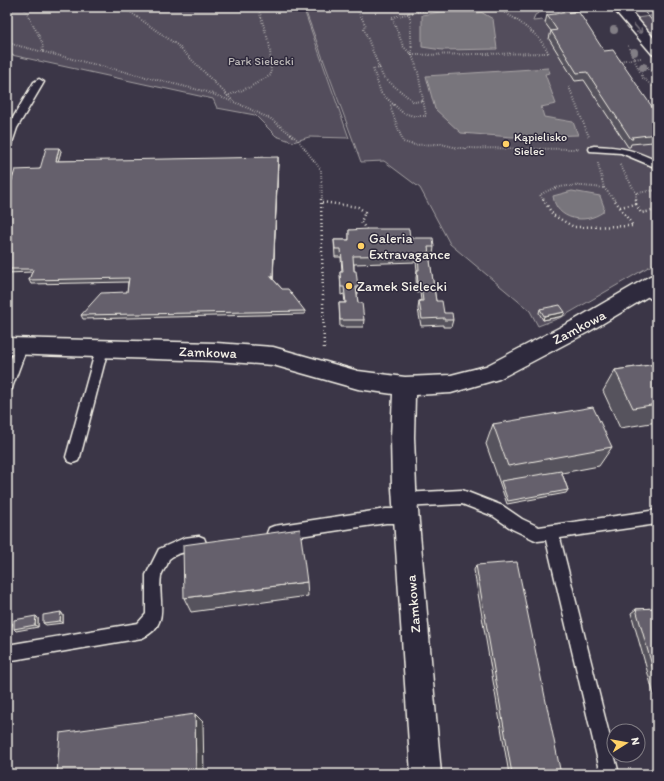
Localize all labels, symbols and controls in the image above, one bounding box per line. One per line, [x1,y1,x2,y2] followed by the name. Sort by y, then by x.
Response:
[633,23,642,33] one-way arrow
[228,54,294,68] park label: Park Sielecki
[514,130,567,158] place label: Kąpielisko Sielec
[501,139,511,149] marker: Kąpielisko Sielec
[369,230,451,263] place label: Galeria Extravagance
[356,241,366,251] marker: Galeria Extravagance
[357,278,447,295] place label: Zamek Sielecki
[344,281,354,291] marker: Zamek Sielecki
[550,306,610,349] street label: Zamkowa
[179,343,238,362] street label: Zamkowa
[402,574,424,634] street label: Zamkowa
[606,723,646,763] north arrow
[628,736,642,746] text: N

